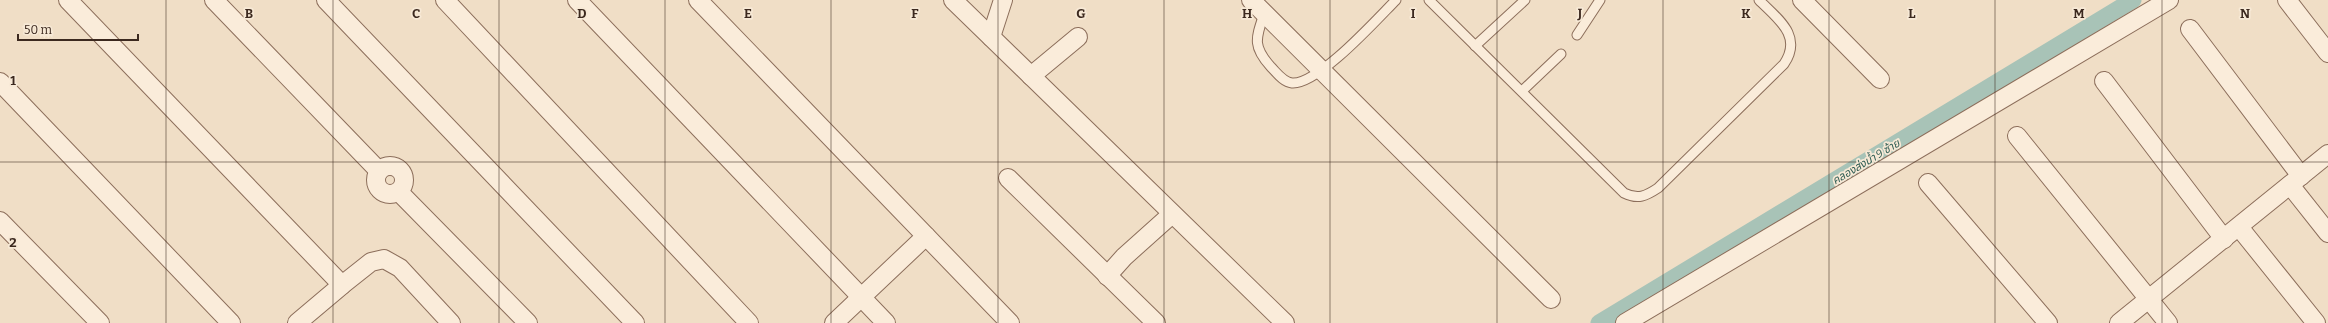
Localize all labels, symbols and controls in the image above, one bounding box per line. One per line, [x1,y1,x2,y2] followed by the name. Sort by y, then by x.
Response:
[245,6,253,21] text: B
[412,6,420,21] text: C
[577,6,587,21] text: D
[744,6,752,21] text: E
[911,6,919,21] text: F
[1076,6,1086,21] text: G
[1242,6,1252,21] text: H
[1411,6,1416,21] text: I
[1577,6,1583,21] text: J
[1741,6,1751,21] text: K
[1908,6,1916,21] text: L
[2073,6,2085,21] text: M
[2240,6,2250,21] text: N
[18,16,138,42] scale bar
[24,23,53,37] text: 50 m
[10,73,16,88] text: 1
[1829,134,1903,187] water label: คลองส่งน้ำ 9 ซ้าย
[9,235,17,250] text: 2

